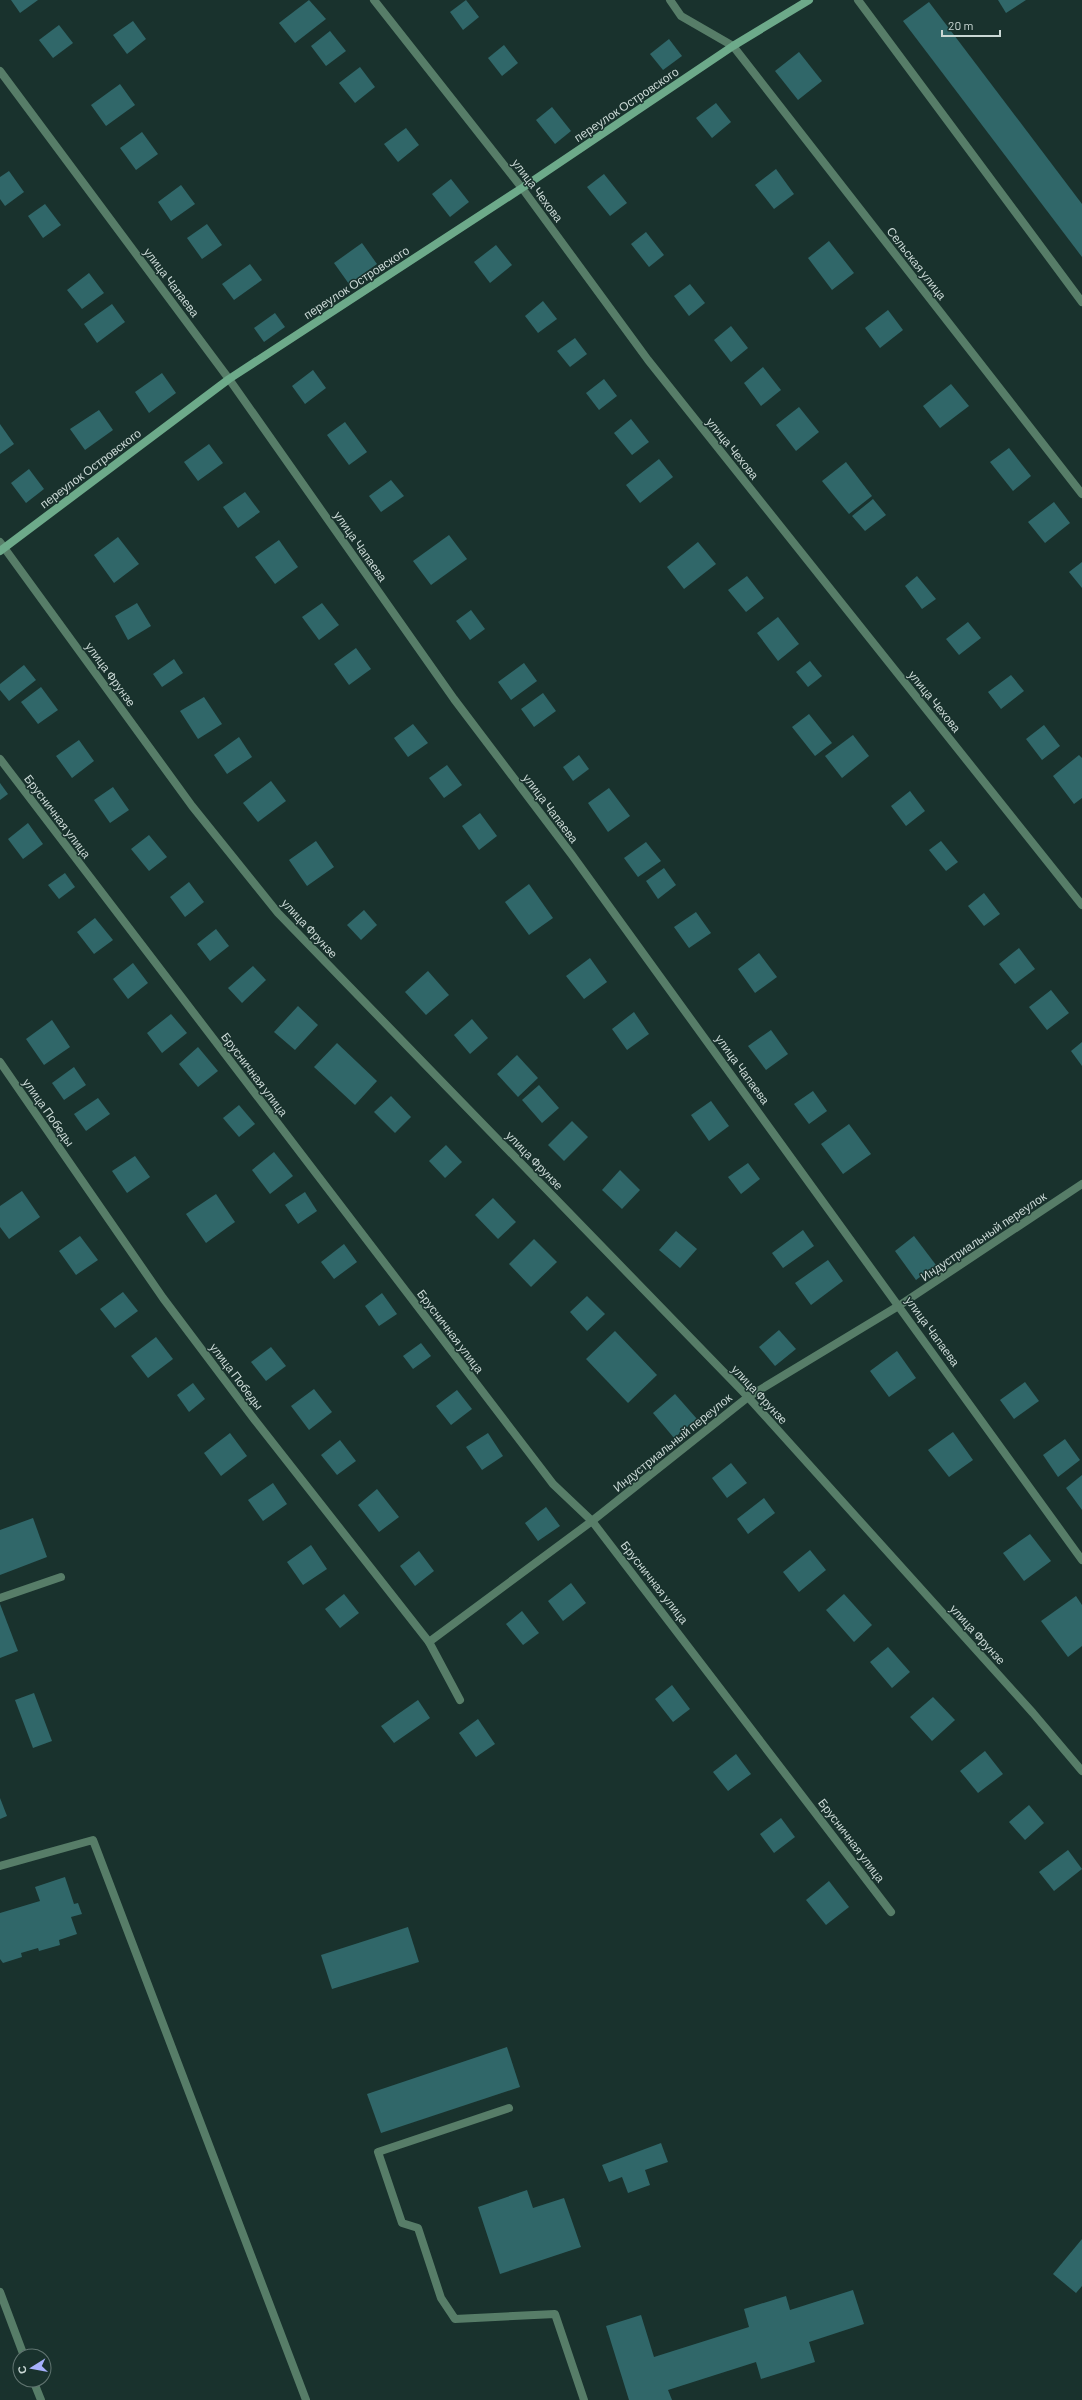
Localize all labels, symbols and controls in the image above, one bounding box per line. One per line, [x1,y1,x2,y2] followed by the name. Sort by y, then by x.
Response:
[942,12,1000,38] scale bar
[948,18,974,32] text: 20 m
[571,64,682,145] street label: переулок Островского
[509,156,566,225] street label: улица Чехова
[884,224,950,303] street label: Сельская улица
[301,243,412,322] street label: переулок Островского
[141,245,203,320] street label: улица Чапаева
[703,414,762,483] street label: улица Чехова
[37,425,144,511] street label: переулок Островского
[331,508,391,585] street label: улица Чапаева
[82,639,139,710] street label: улица Фрунзе
[905,667,964,736] street label: улица Чехова
[21,771,94,861] street label: Брусничная улица
[520,771,582,846] street label: улица Чапаева
[278,896,341,961] street label: улица Фрунзе
[218,1029,291,1119] street label: Брусничная улица
[712,1031,773,1107] street label: улица Чапаева
[20,1075,78,1149] street label: улица Победы
[503,1128,567,1193] street label: улица Фрунзе
[918,1188,1050,1284] street label: Индустриальный переулок
[414,1286,487,1376] street label: Брусничная улица
[902,1293,963,1369] street label: улица Чапаева
[207,1340,267,1413] street label: улица Победы
[728,1362,791,1427] street label: улица Фрунзе
[610,1389,735,1495] street label: Индустриальный переулок
[618,1538,692,1627] street label: Брусничная улица
[947,1601,1009,1668] street label: улица Фрунзе
[815,1795,888,1885] street label: Брусничная улица
[12,2348,52,2388] north arrow
[15,2365,29,2375] text: С

